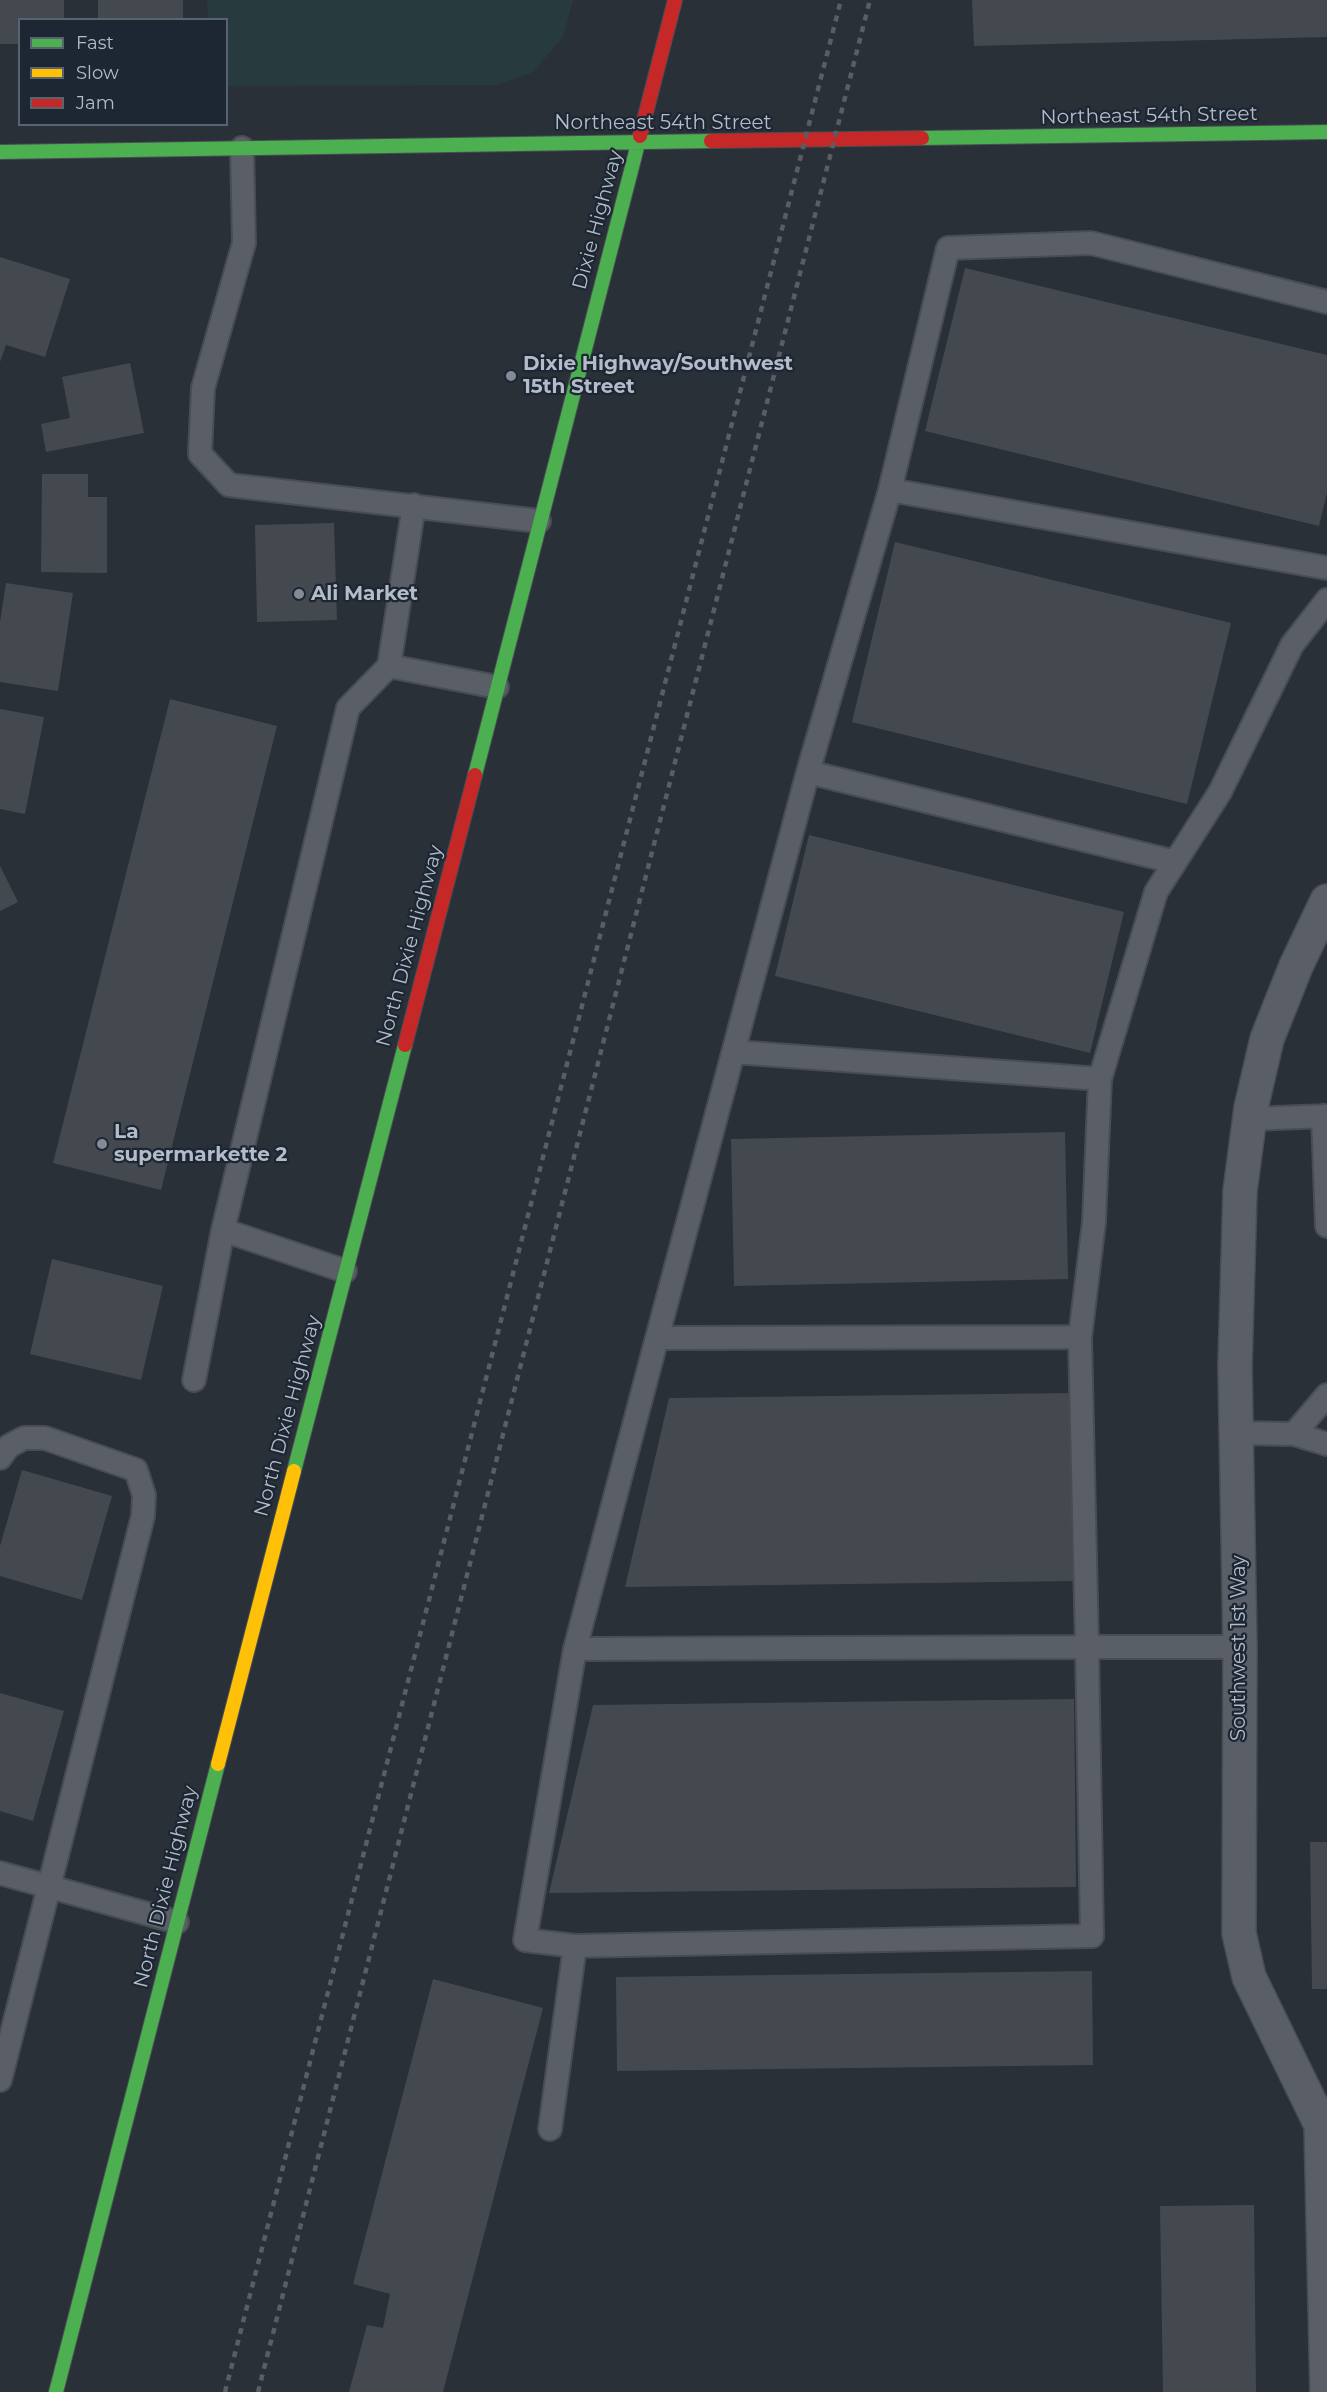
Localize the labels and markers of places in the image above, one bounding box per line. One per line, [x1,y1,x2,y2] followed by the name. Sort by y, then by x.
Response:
[523,352,793,399] place label: Dixie Highway/Southwest 15th Street
[504,369,518,383] marker: Dixie Highway/Southwest 15th Street
[311,582,418,606] place label: Ali Market
[292,587,306,601] marker: Ali Market
[114,1120,287,1167] place label: La supermarkette 2
[95,1137,109,1151] marker: La supermarkette 2

